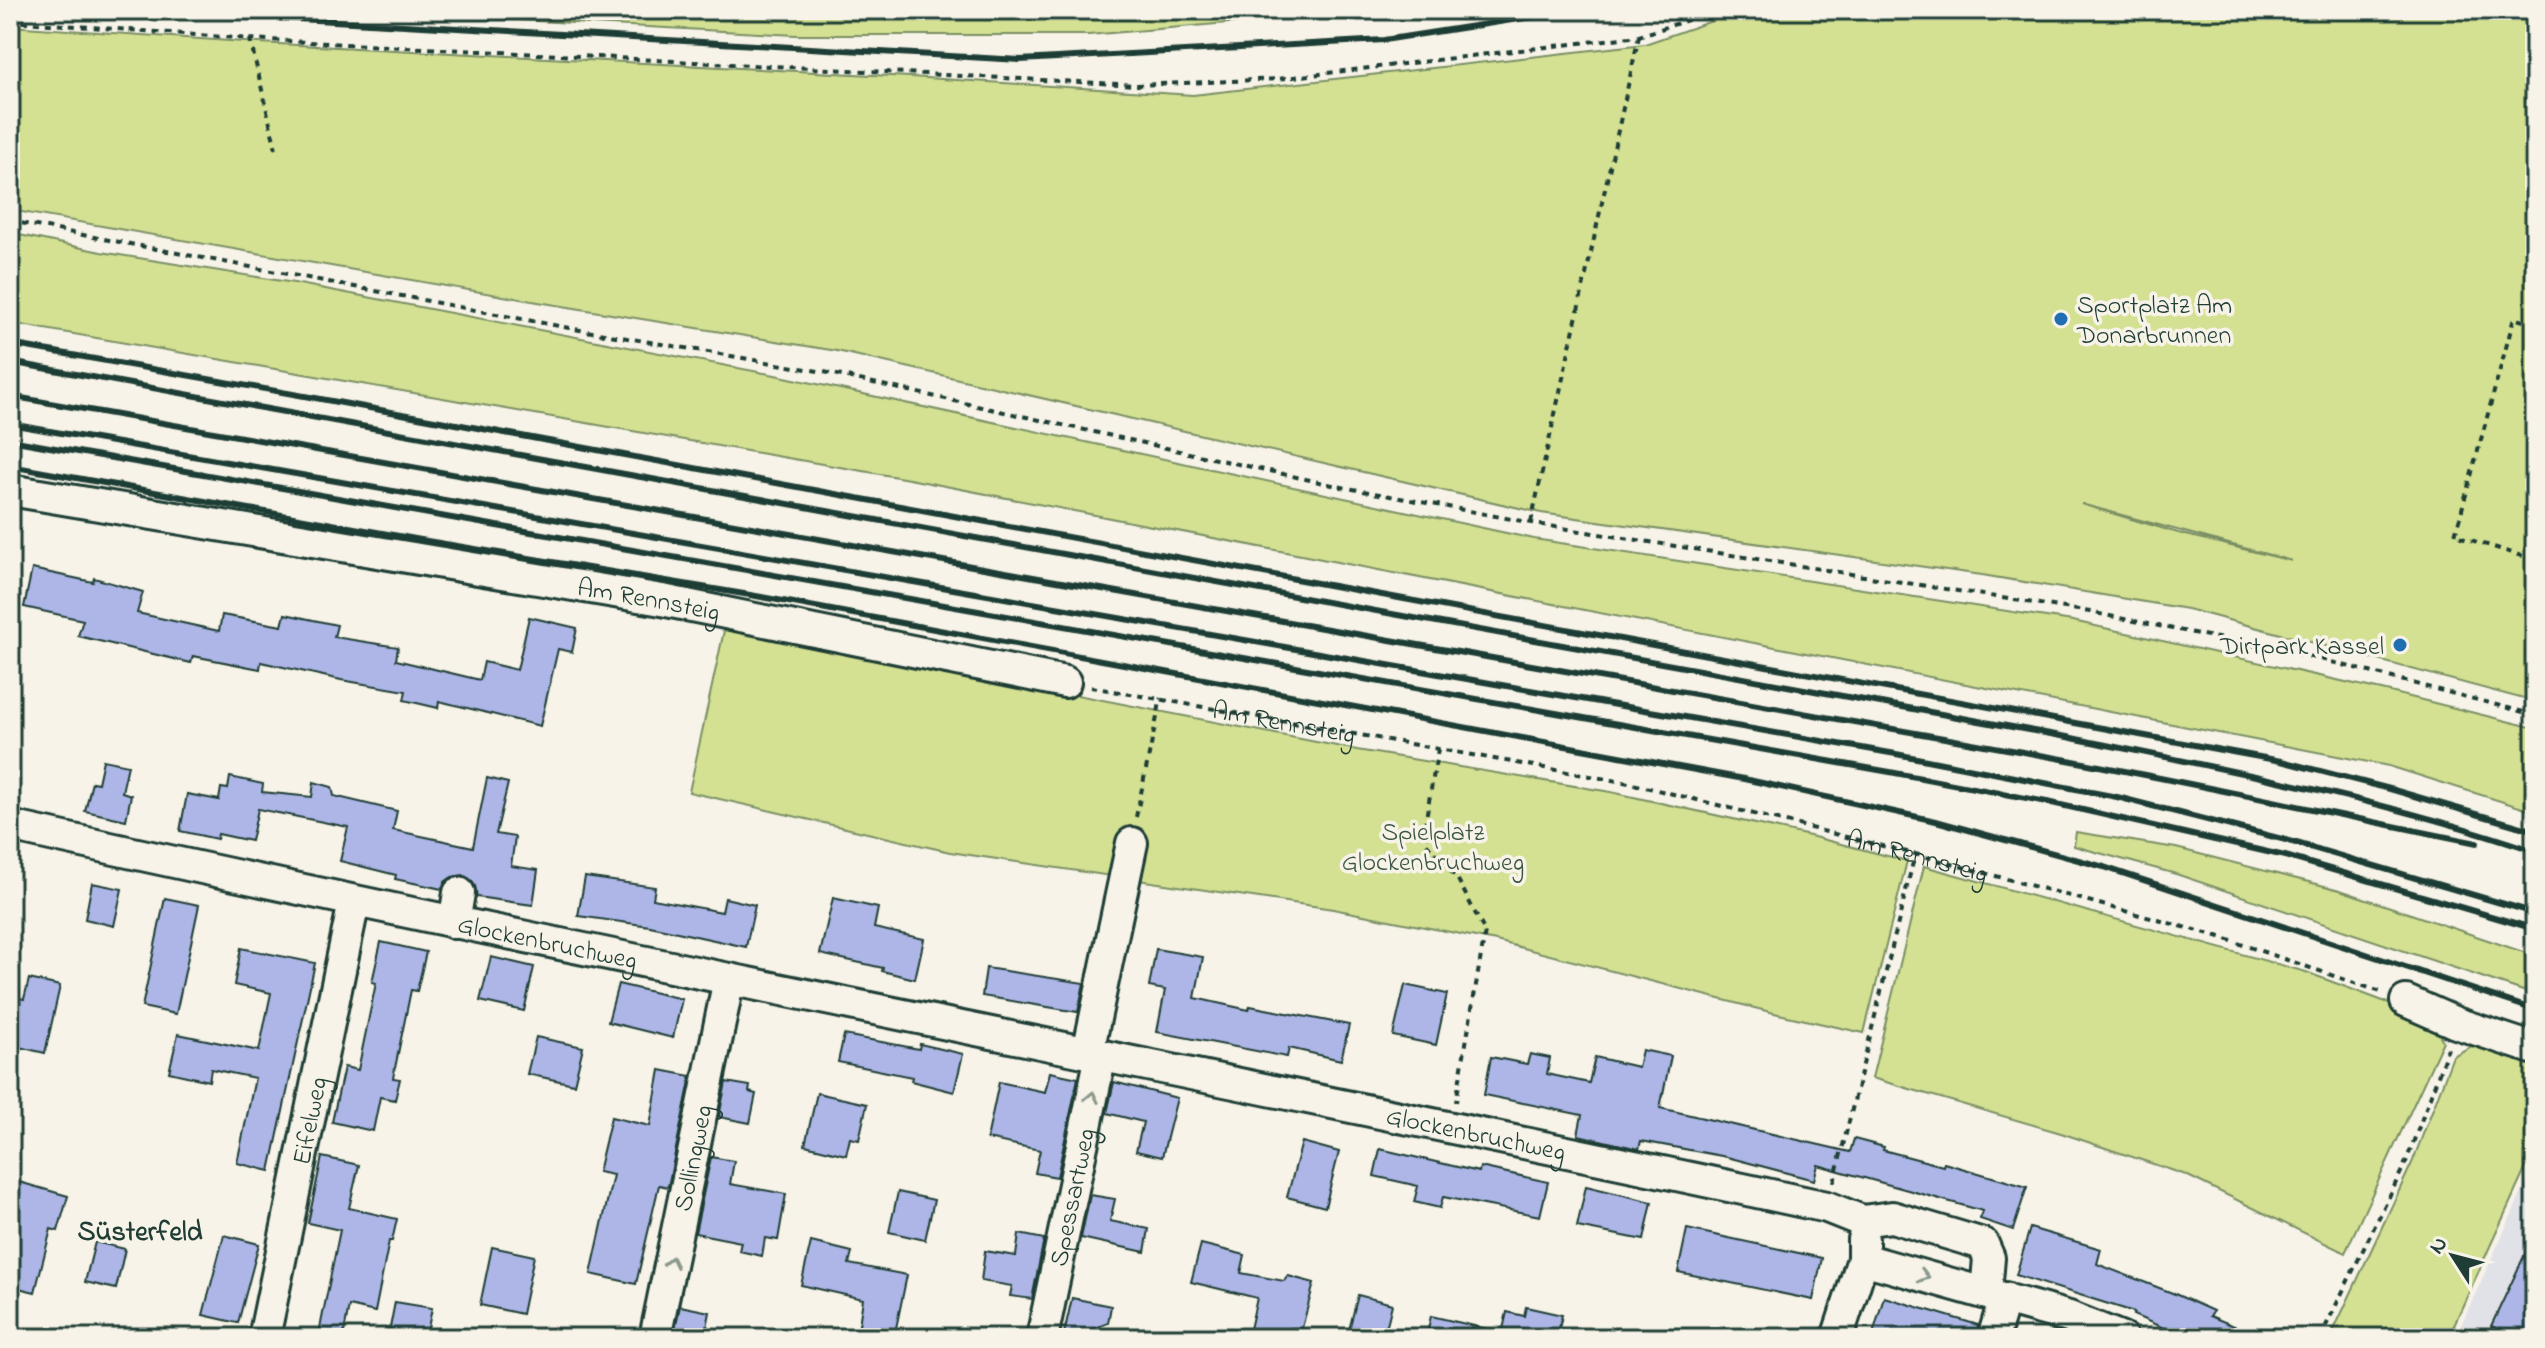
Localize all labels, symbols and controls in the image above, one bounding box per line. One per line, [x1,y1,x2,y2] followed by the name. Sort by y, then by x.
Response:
[2076,288,2232,356] place label: Sportplatz Am Donarbrunnen
[2052,310,2070,328] marker: Sportplatz Am Donarbrunnen
[574,570,723,633] street label: Am Rennsteig
[2219,629,2384,667] place label: Dirtpark Kassel
[2391,636,2409,654] marker: Dirtpark Kassel
[1209,693,1358,756] street label: Am Rennsteig
[1342,815,1524,883] park label: Spielplatz Glockenbruchweg
[1842,822,1992,895] street label: Am Rennsteig
[454,907,640,982] street label: Glockenbruchweg
[284,1074,339,1169] street label: Eifelweg
[1083,1091,1100,1104] one-way arrow
[1382,1099,1569,1173] street label: Glockenbruchweg
[666,1102,725,1215] street label: Sollingweg
[1041,1125,1107,1270] street label: Spessartweg
[78,1213,203,1254] district label: Süsterfeld
[2413,1216,2493,1296] north arrow
[2422,1231,2457,1261] text: N
[662,1255,679,1269] one-way arrow
[1917,1267,1931,1283] one-way arrow

